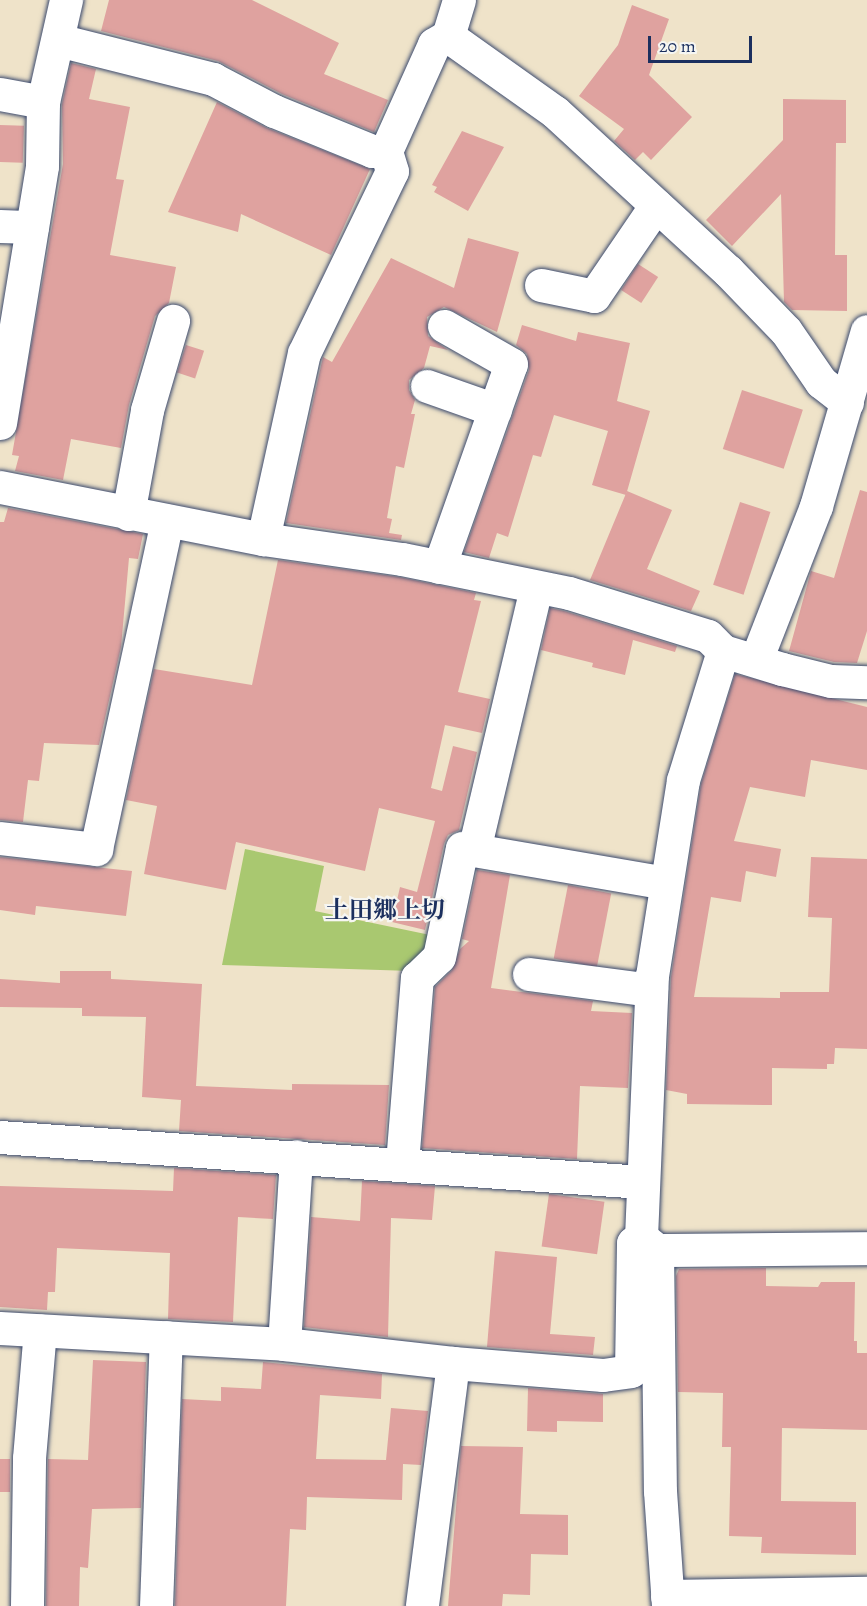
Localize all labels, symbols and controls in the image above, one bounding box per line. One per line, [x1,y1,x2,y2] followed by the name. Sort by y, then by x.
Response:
[651,24,754,62] scale bar
[659,34,696,58] text: 20 m
[325,897,445,925] district label: 土田郷上切

